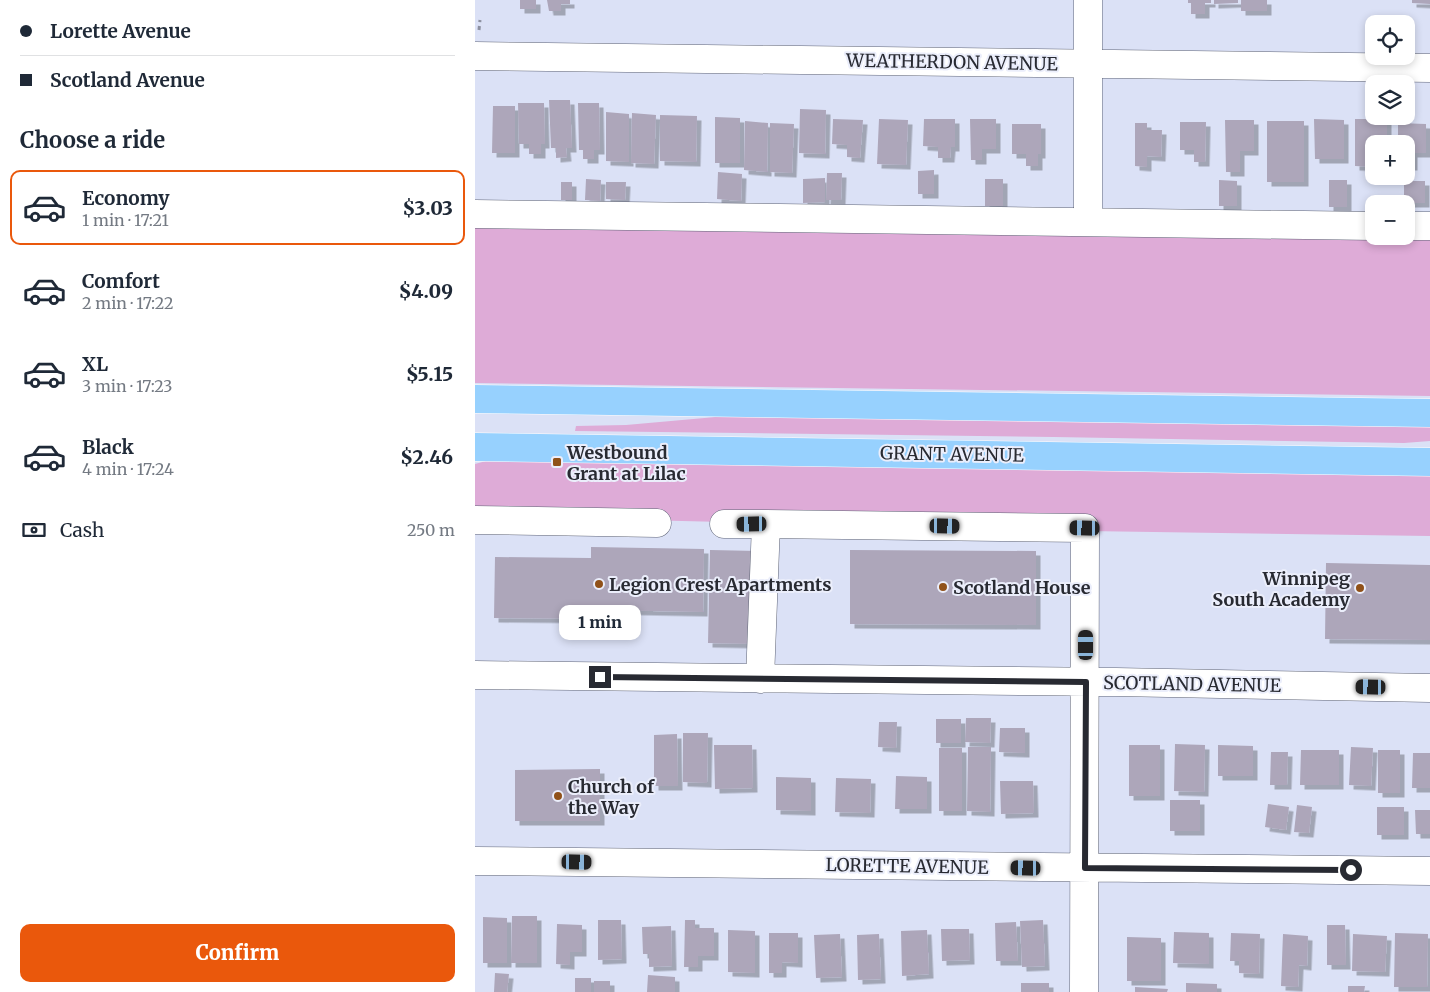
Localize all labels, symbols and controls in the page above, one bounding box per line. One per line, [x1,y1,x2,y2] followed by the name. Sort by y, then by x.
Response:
[1365,15,1415,245] map controls
[1365,15,1415,65] button: locate
[50,19,191,43] text: Lorette Avenue
[845,49,1059,75] street label: WEATHERDON AVENUE
[50,68,205,92] text: Scotland Avenue
[1365,75,1415,125] button: layers
[20,126,165,154] text: Choose a ride
[1365,135,1415,185] button: +
[22,185,67,230] icon: car
[82,186,170,210] text: Economy
[1365,195,1415,245] button: −
[403,196,453,220] text: $3.03
[82,210,169,230] text: 1 min · 17:21
[22,268,67,313] icon: car
[82,269,160,293] text: Comfort
[399,279,453,303] text: $4.09
[82,293,173,313] text: 2 min · 17:22
[22,351,67,396] icon: car
[82,352,108,376] text: XL
[406,362,453,386] text: $5.15
[82,376,172,396] text: 3 min · 17:23
[22,434,67,479] icon: car
[82,435,134,459] text: Black
[566,441,686,485] place label: Westbound Grant at Lilac
[880,441,1025,467] street label: GRANT AVENUE
[400,445,453,469] text: $2.46
[551,456,563,468] marker: Westbound Grant at Lilac
[82,459,174,479] text: 4 min · 17:24
[20,516,48,544] icon: cash
[736,516,767,532] car
[60,518,104,542] text: Cash
[929,518,960,534] car
[407,520,455,540] text: 250 m
[1069,520,1100,536] car
[1212,567,1350,611] place label: Winnipeg South Academy
[609,573,832,596] place label: Legion Crest Apartments
[953,576,1091,599] place label: Scotland House
[593,578,605,590] marker: Legion Crest Apartments
[937,581,949,593] marker: Scotland House
[1354,582,1366,594] marker: Winnipeg South Academy
[559,604,641,640] callout: 1 min
[578,612,622,632] text: 1 min
[1078,630,1093,660] car
[589,666,611,688] route end
[1103,671,1282,697] street label: SCOTLAND AVENUE
[1355,679,1386,695] car
[568,775,655,819] place label: Church of the Way
[552,790,564,802] marker: Church of the Way
[825,853,989,879] street label: LORETTE AVENUE
[561,854,592,870] car
[1340,859,1362,881] route start
[1010,860,1041,876] car
[20,924,455,982] button: Confirm

